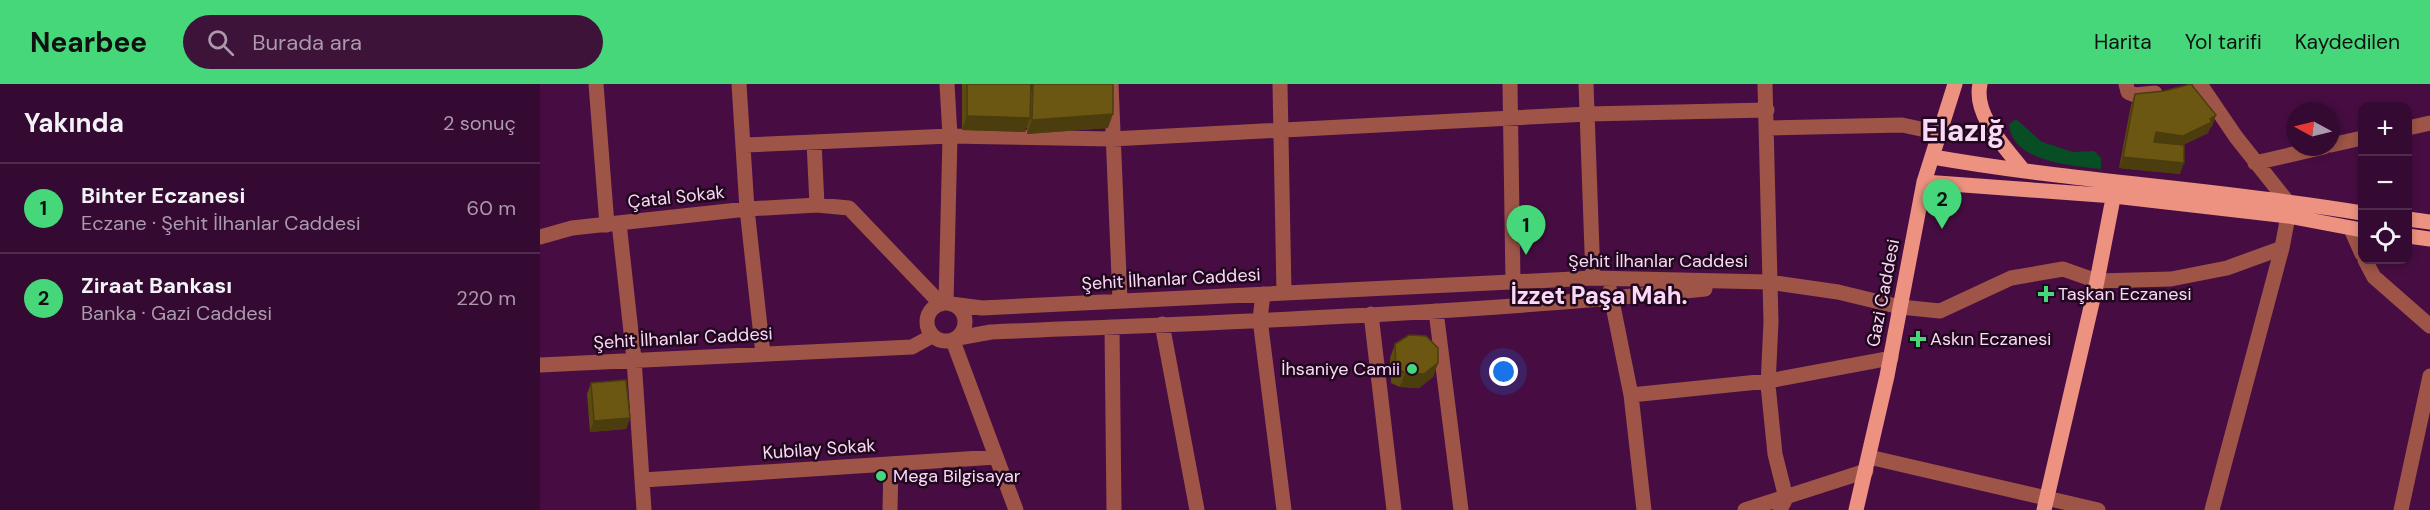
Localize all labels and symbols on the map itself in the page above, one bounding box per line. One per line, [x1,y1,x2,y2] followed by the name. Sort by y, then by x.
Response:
[2286,102,2340,156] north arrow
[1921,111,2005,150] district label: Elazığ
[626,180,726,214] street label: Çatal Sokak
[1922,180,1962,229] pin: 2
[1506,206,1546,255] pin: 1
[1861,237,1905,349] street label: Gazi Caddesi
[1568,249,1748,273] street label: Şehit İlhanlar Caddesi
[1081,262,1261,296] street label: Şehit İlhanlar Caddesi
[1510,280,1688,311] district label: İzzet Paşa Mah.
[2058,282,2192,306] place label: Taşkan Eczanesi
[2039,287,2053,301] marker: Taşkan Eczanesi
[593,321,773,355] street label: Şehit İlhanlar Caddesi
[1930,327,2051,351] place label: Askın Eczanesi
[1911,332,1925,346] marker: Askın Eczanesi
[1281,357,1400,381] place label: İhsaniye Camii
[1489,357,1518,386] your location
[1405,362,1419,376] marker: İhsaniye Camii
[762,433,876,465] street label: Kubilay Sokak
[893,464,1021,488] place label: Mega Bilgisayar
[874,469,888,483] marker: Mega Bilgisayar

